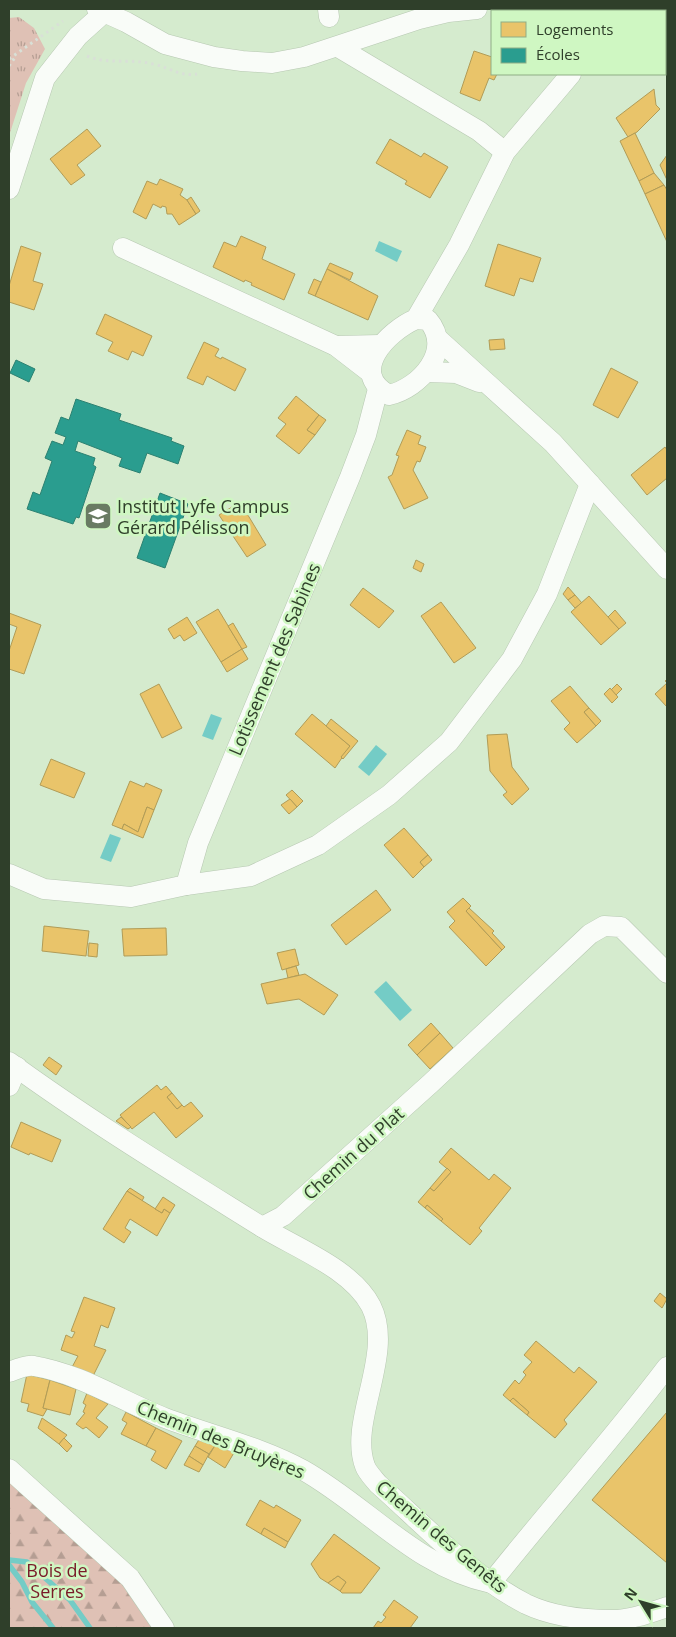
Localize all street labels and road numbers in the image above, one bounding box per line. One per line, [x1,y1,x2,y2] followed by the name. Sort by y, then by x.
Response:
[223,559,325,759] street label: Lotissement des Sabines
[297,1101,409,1205] street label: Chemin du Plat
[134,1394,308,1484] street label: Chemin des Bruyères
[372,1474,512,1598] street label: Chemin des Genêts

